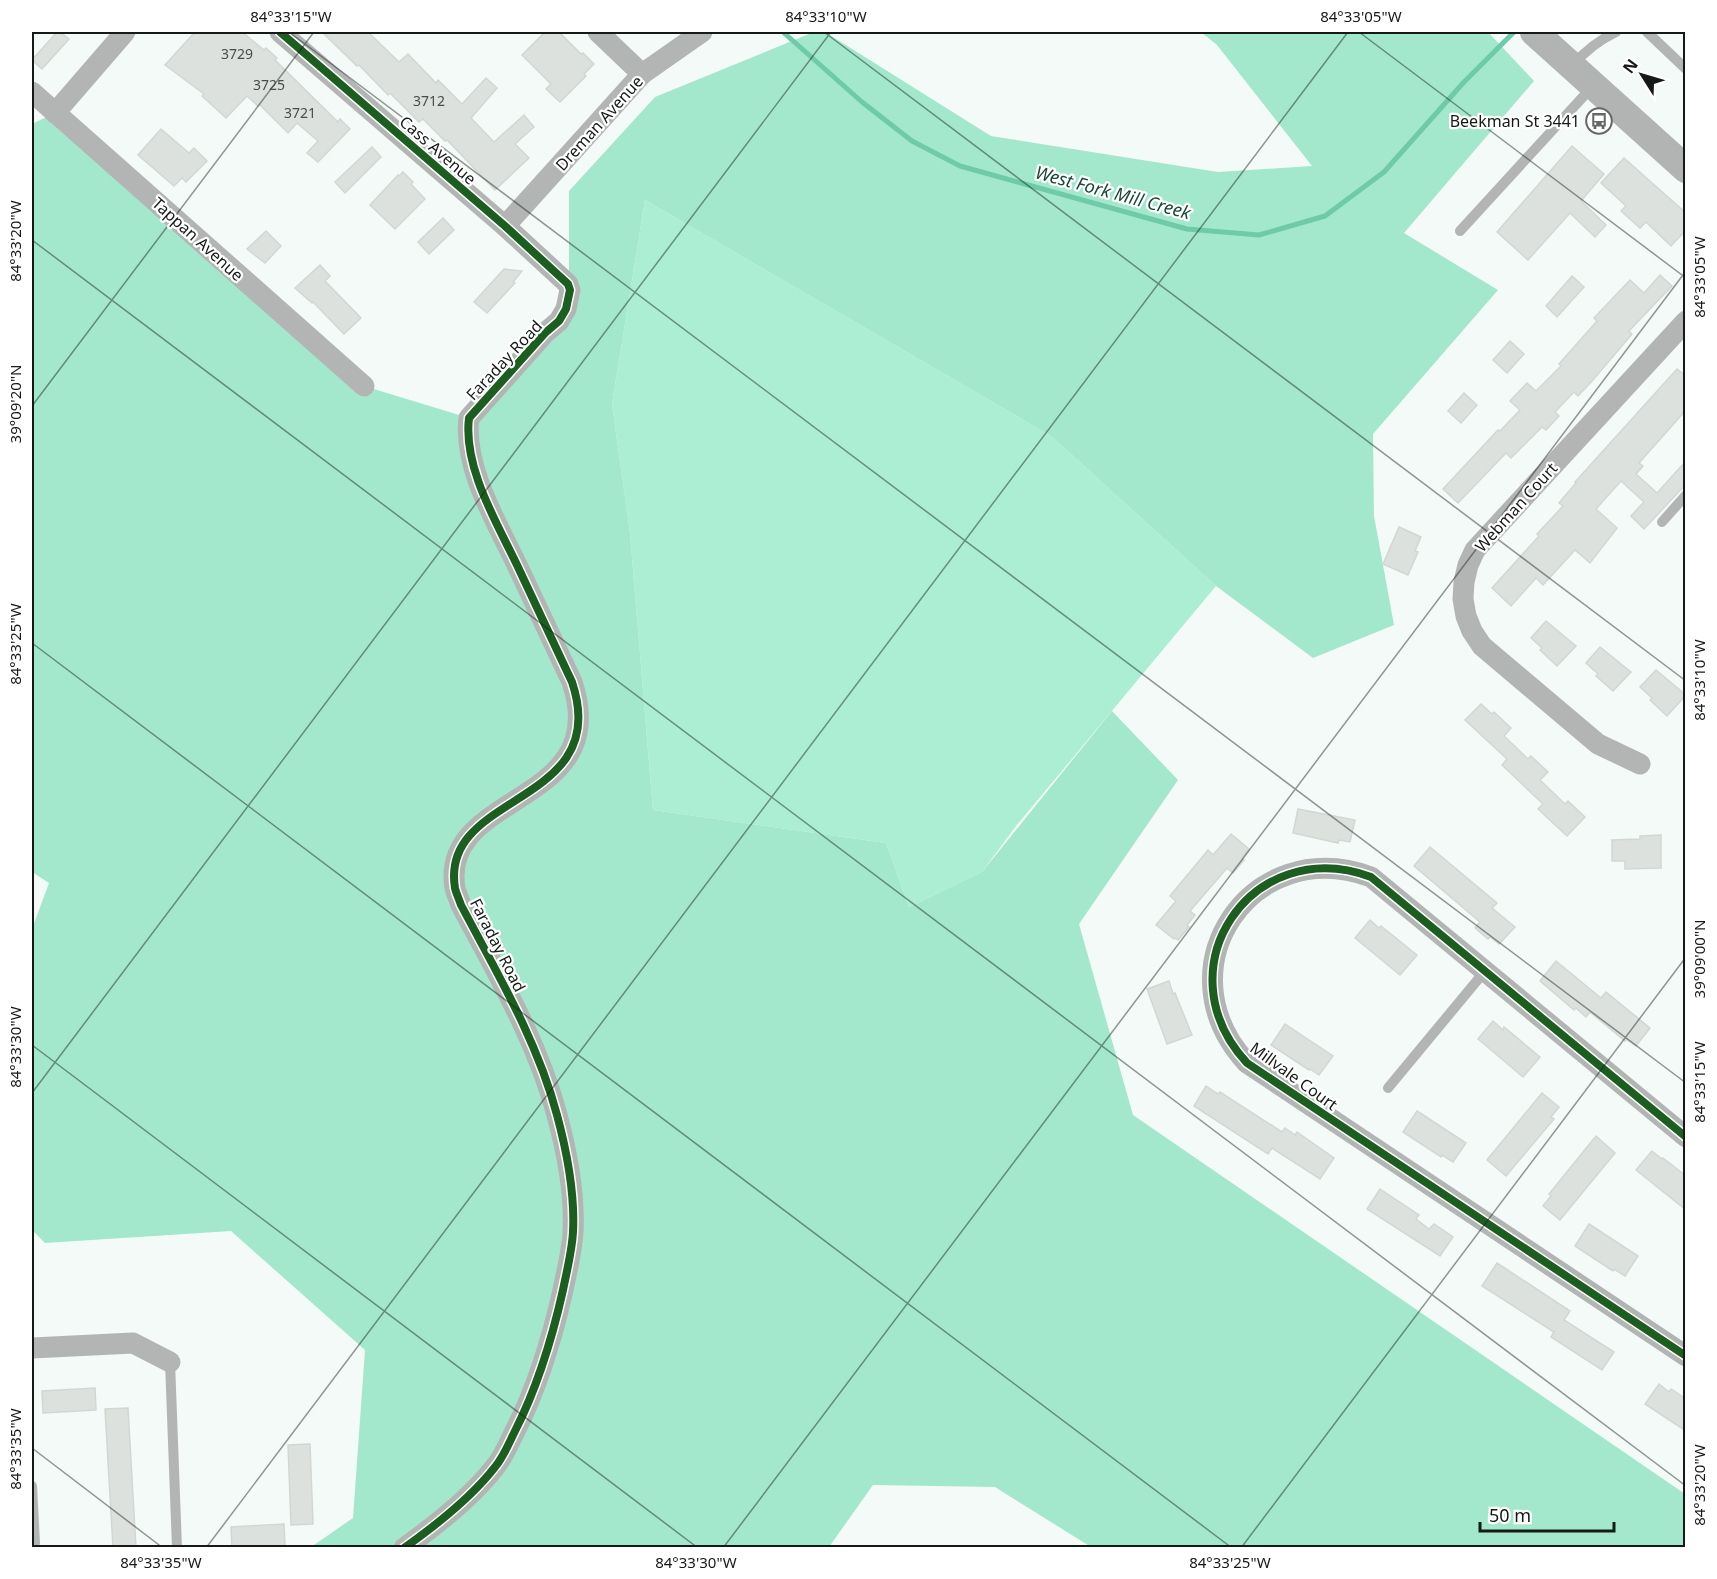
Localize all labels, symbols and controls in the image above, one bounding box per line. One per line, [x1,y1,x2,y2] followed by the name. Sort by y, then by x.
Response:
[250,6,332,26] text: 84°33'15"W
[785,6,867,26] text: 84°33'10"W
[1320,6,1402,26] text: 84°33'05"W
[221,44,253,63] house number: 3729
[1612,45,1672,105] north arrow
[1617,54,1643,78] text: N
[550,71,648,175] street label: Dreman Avenue
[253,75,285,94] house number: 3725
[413,91,445,110] house number: 3712
[284,103,316,122] house number: 3721
[1584,106,1614,136] bus stop icon: Beekman St 3441
[1450,110,1580,132] place label: Beekman St 3441
[395,111,481,189] street label: Cass Avenue
[1033,160,1195,225] water label: West Fork Mill Creek
[148,192,248,286] street label: Tappan Avenue
[5,200,25,282] text: 84°33'20"W
[1689,236,1709,318] text: 84°33'05"W
[461,315,547,405] street label: Faraday Road
[5,365,25,443] text: 39°09'20"N
[1470,457,1562,557] street label: Webman Court
[5,603,25,685] text: 84°33'25"W
[1689,639,1709,721] text: 84°33'10"W
[465,895,531,995] street label: Faraday Road
[1689,920,1709,998] text: 39°09'00"N
[5,1006,25,1088] text: 84°33'30"W
[1246,1037,1342,1115] street label: Millvale Court
[1689,1041,1709,1123] text: 84°33'15"W
[5,1408,25,1490] text: 84°33'35"W
[1689,1444,1709,1526] text: 84°33'20"W
[1480,1495,1614,1533] scale bar
[1489,1503,1531,1527] text: 50 m
[120,1552,202,1572] text: 84°33'35"W
[655,1552,737,1572] text: 84°33'30"W
[1189,1552,1271,1572] text: 84°33'25"W

